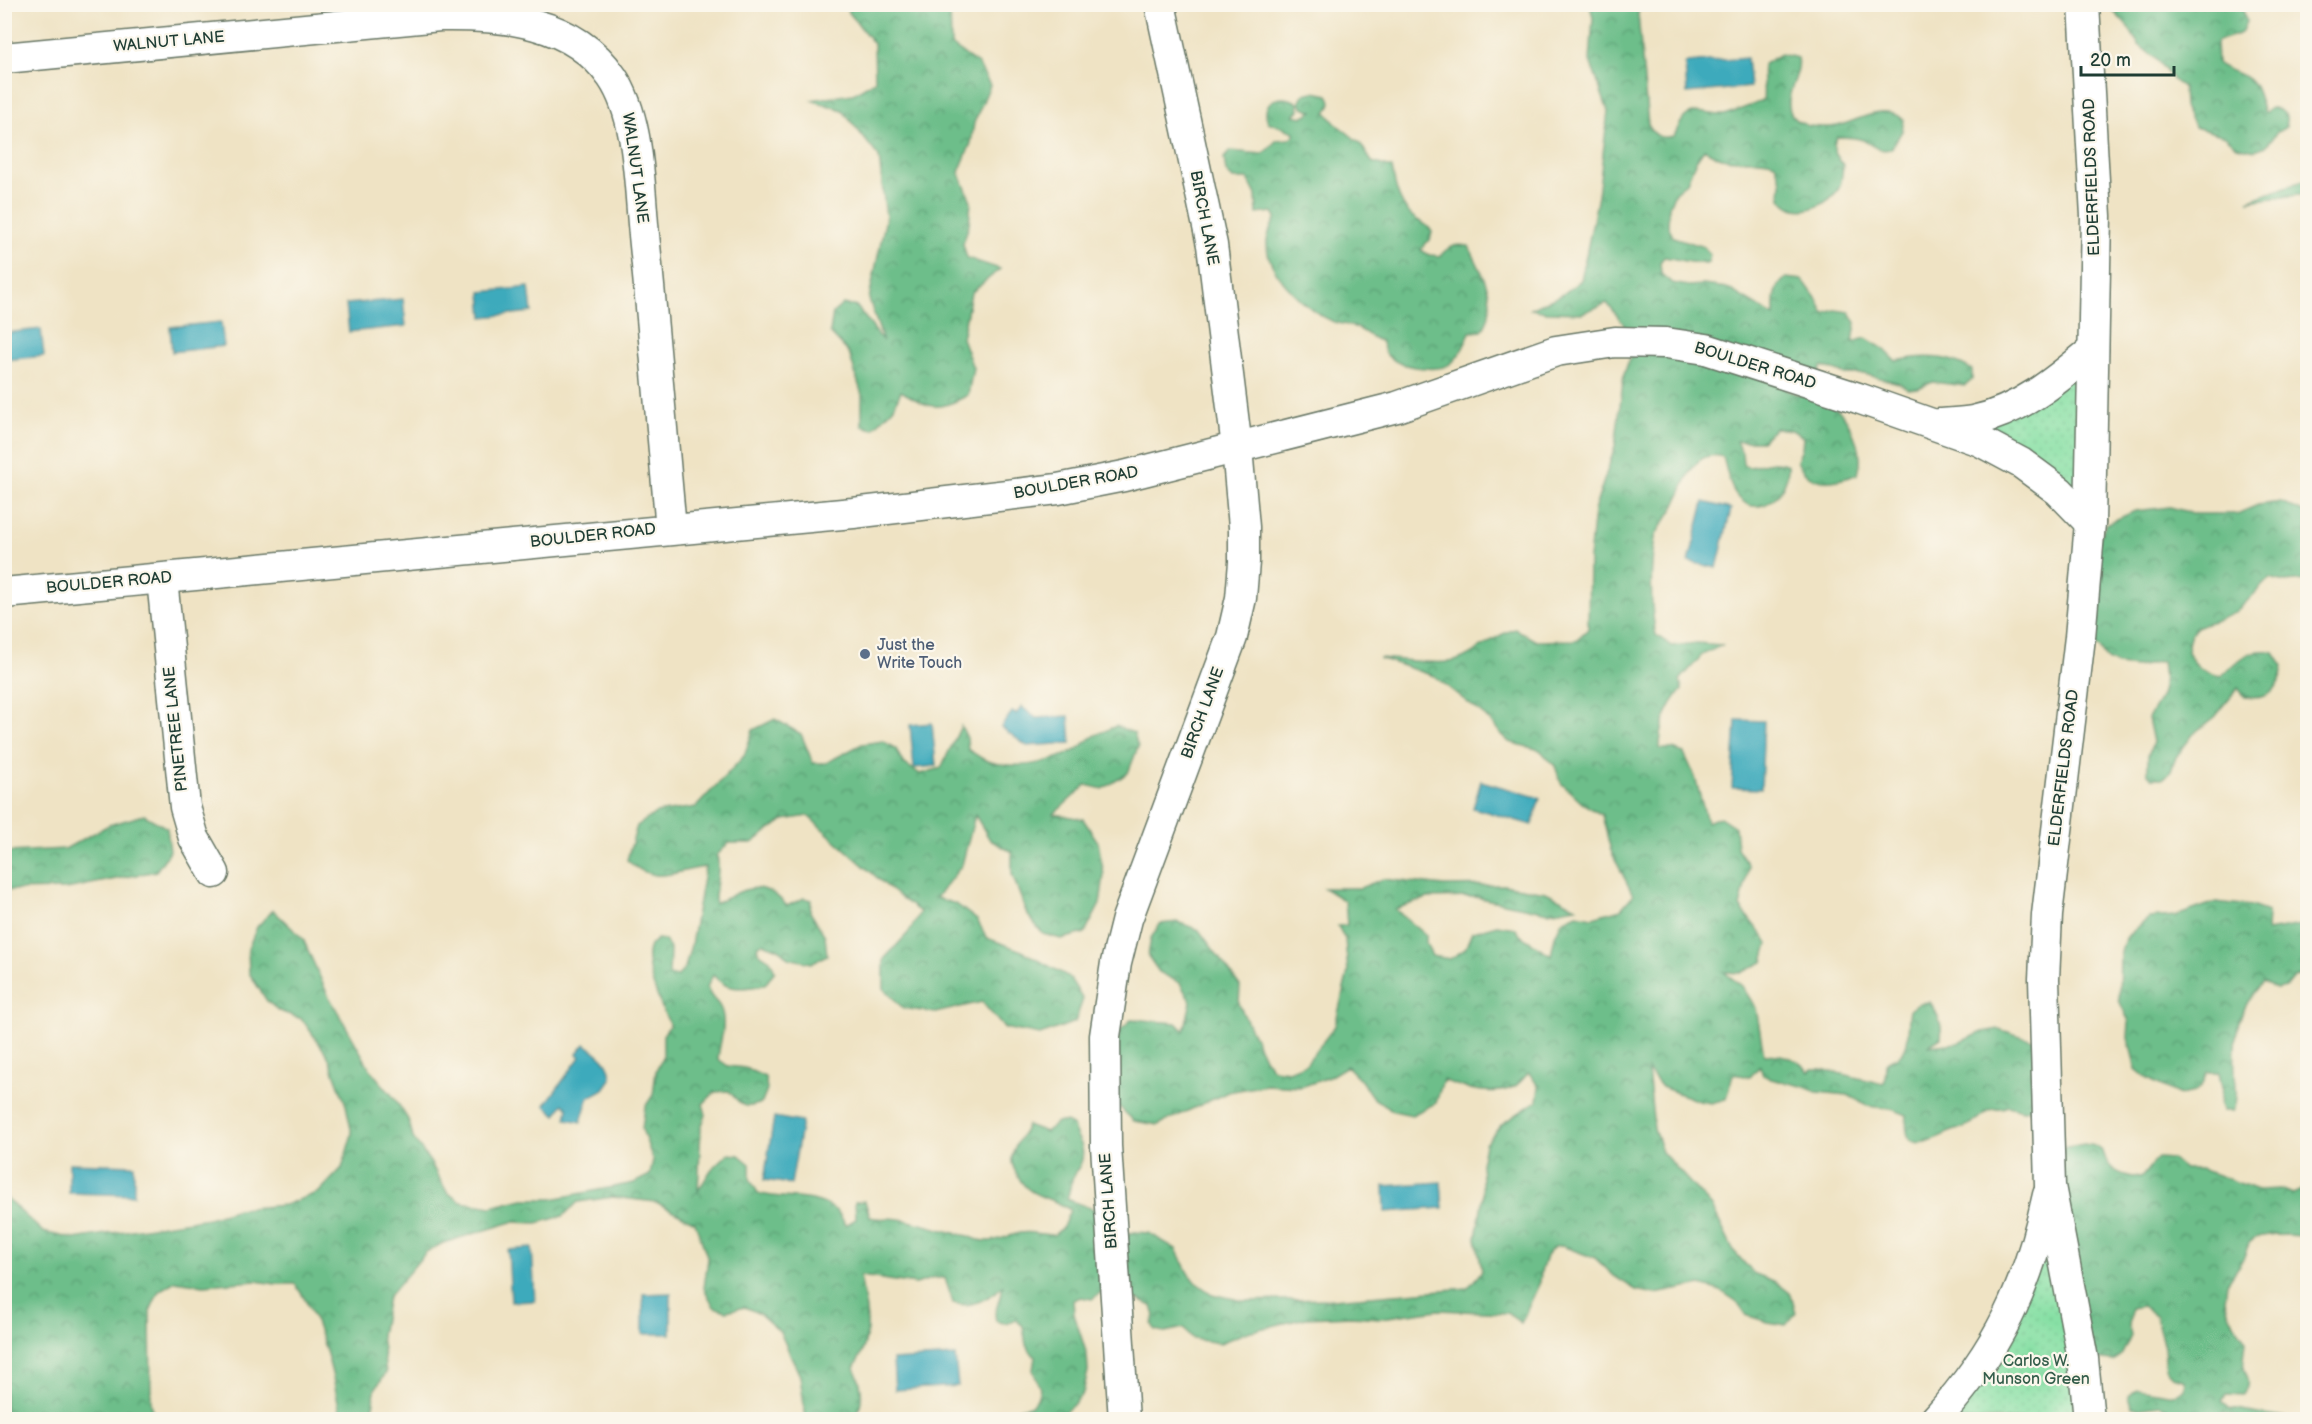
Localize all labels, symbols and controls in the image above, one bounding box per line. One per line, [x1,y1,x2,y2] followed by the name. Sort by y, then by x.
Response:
[113,28,225,56] street label: WALNUT LANE
[2081,39,2174,77] scale bar
[2090,50,2131,71] text: 20 m
[2080,98,2104,256] street label: ELDERFIELDS ROAD
[618,111,652,225] street label: WALNUT LANE
[1185,169,1223,267] street label: BIRCH LANE
[1692,338,1818,394] street label: BOULDER ROAD
[1012,463,1140,503] street label: BOULDER ROAD
[529,520,657,552] street label: BOULDER ROAD
[45,568,173,598] street label: BOULDER ROAD
[877,636,962,673] place label: Just the Write Touch
[858,647,872,661] marker: Just the Write Touch
[1178,665,1228,761] street label: BIRCH LANE
[160,666,192,792] street label: PINETREE LANE
[2045,689,2083,847] street label: ELDERFIELDS ROAD
[1096,1152,1122,1250] street label: BIRCH LANE
[1982,1352,2090,1389] park label: Carlos W. Munson Green

